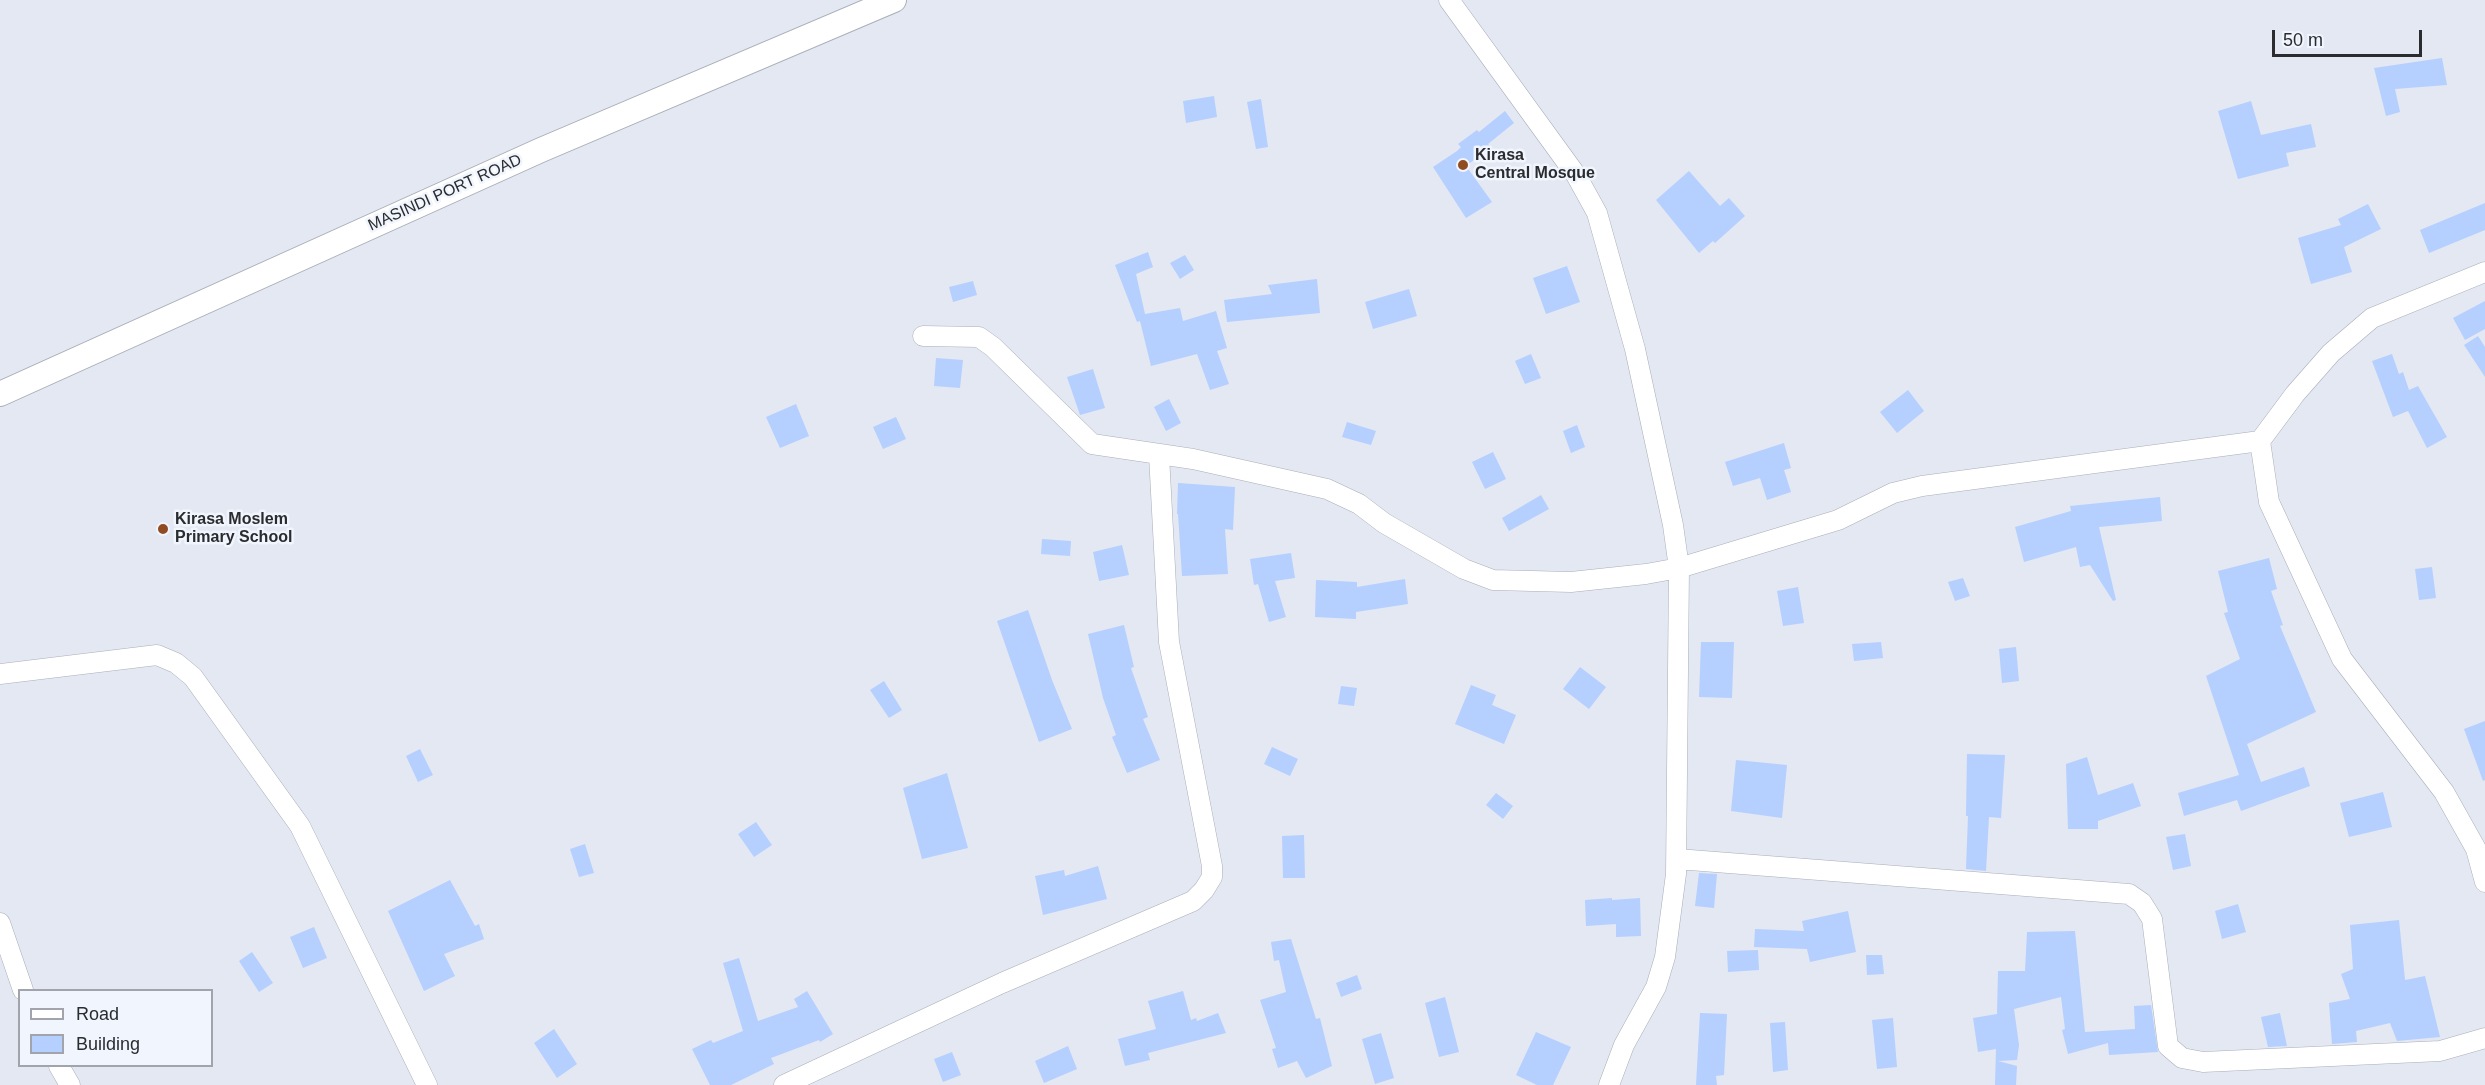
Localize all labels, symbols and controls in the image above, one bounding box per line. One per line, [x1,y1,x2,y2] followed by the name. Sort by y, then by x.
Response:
[2275,18,2425,56] scale bar
[2283,30,2323,50] text: 50 m
[1475,146,1595,184] place label: Kirasa Central Mosque
[365,150,525,236] street label: MASINDI PORT ROAD
[1456,158,1470,172] marker: Kirasa Central Mosque
[175,510,292,548] place label: Kirasa Moslem Primary School
[156,522,170,536] marker: Kirasa Moslem Primary School
[18,989,213,1067] legend
[76,1004,119,1024] text: Road
[76,1034,140,1054] text: Building

